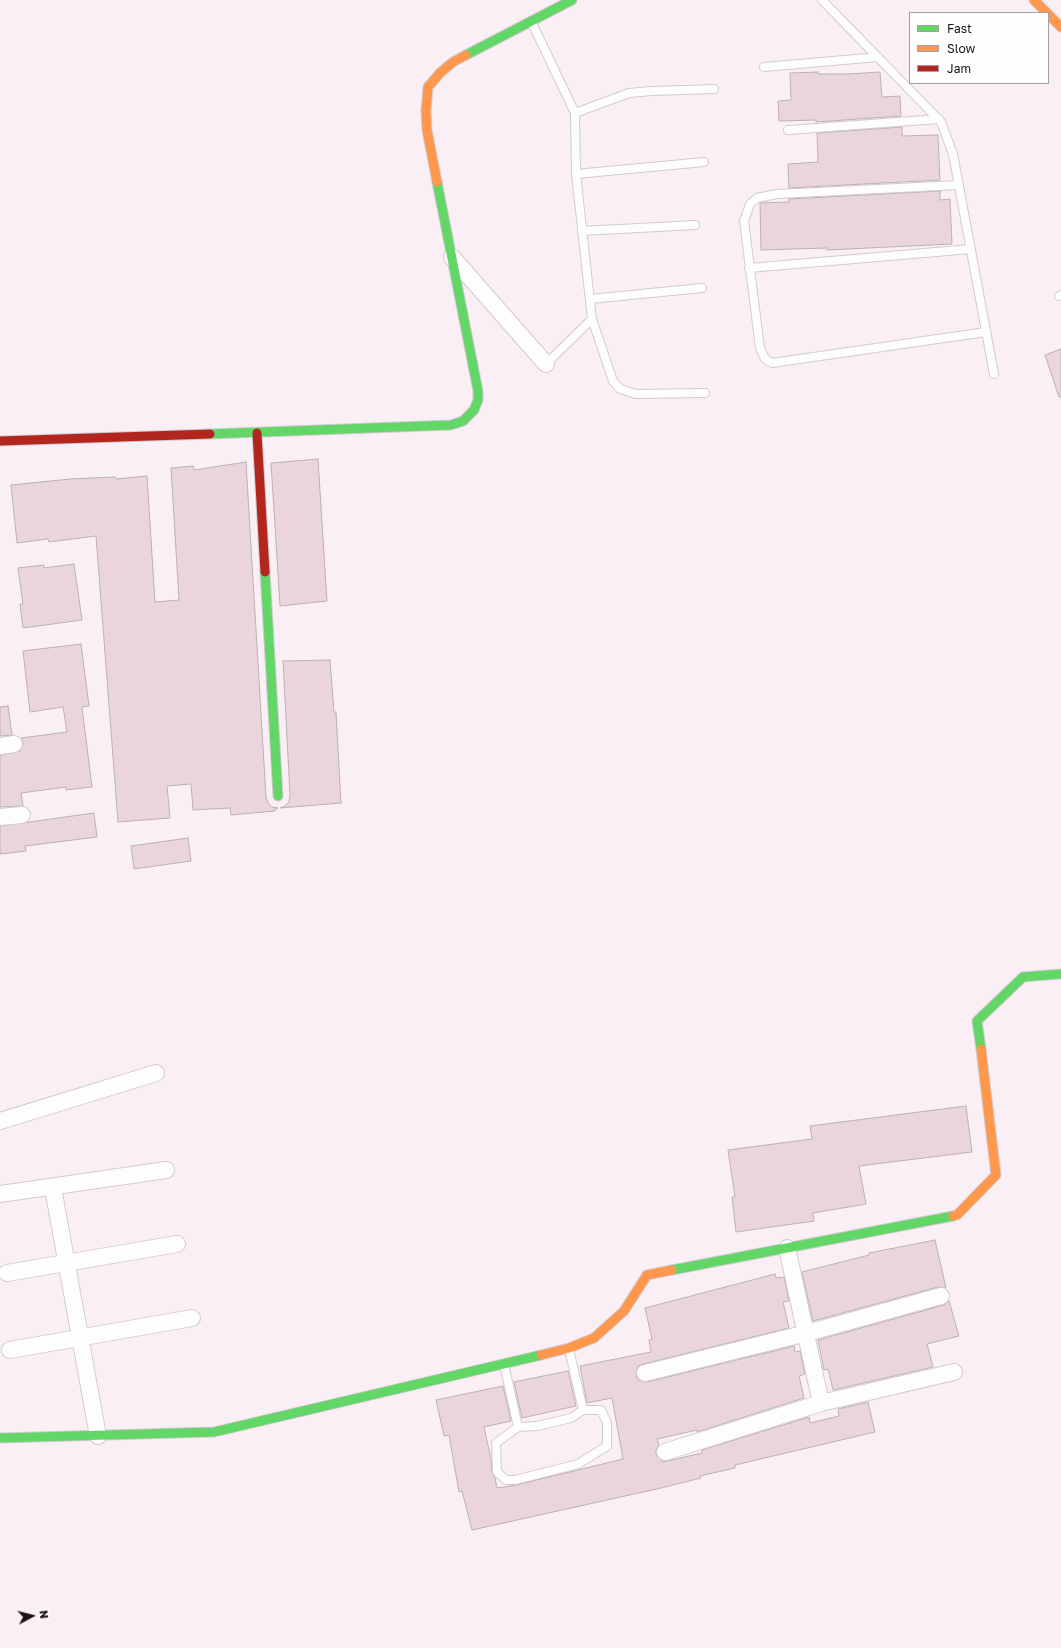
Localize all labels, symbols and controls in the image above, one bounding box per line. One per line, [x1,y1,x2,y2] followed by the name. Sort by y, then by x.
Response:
[909,12,1049,84] legend
[947,21,972,36] text: Fast
[947,41,975,56] text: Slow
[947,61,971,76] text: Jam
[12,1596,52,1636] north arrow
[37,1610,51,1619] text: N

